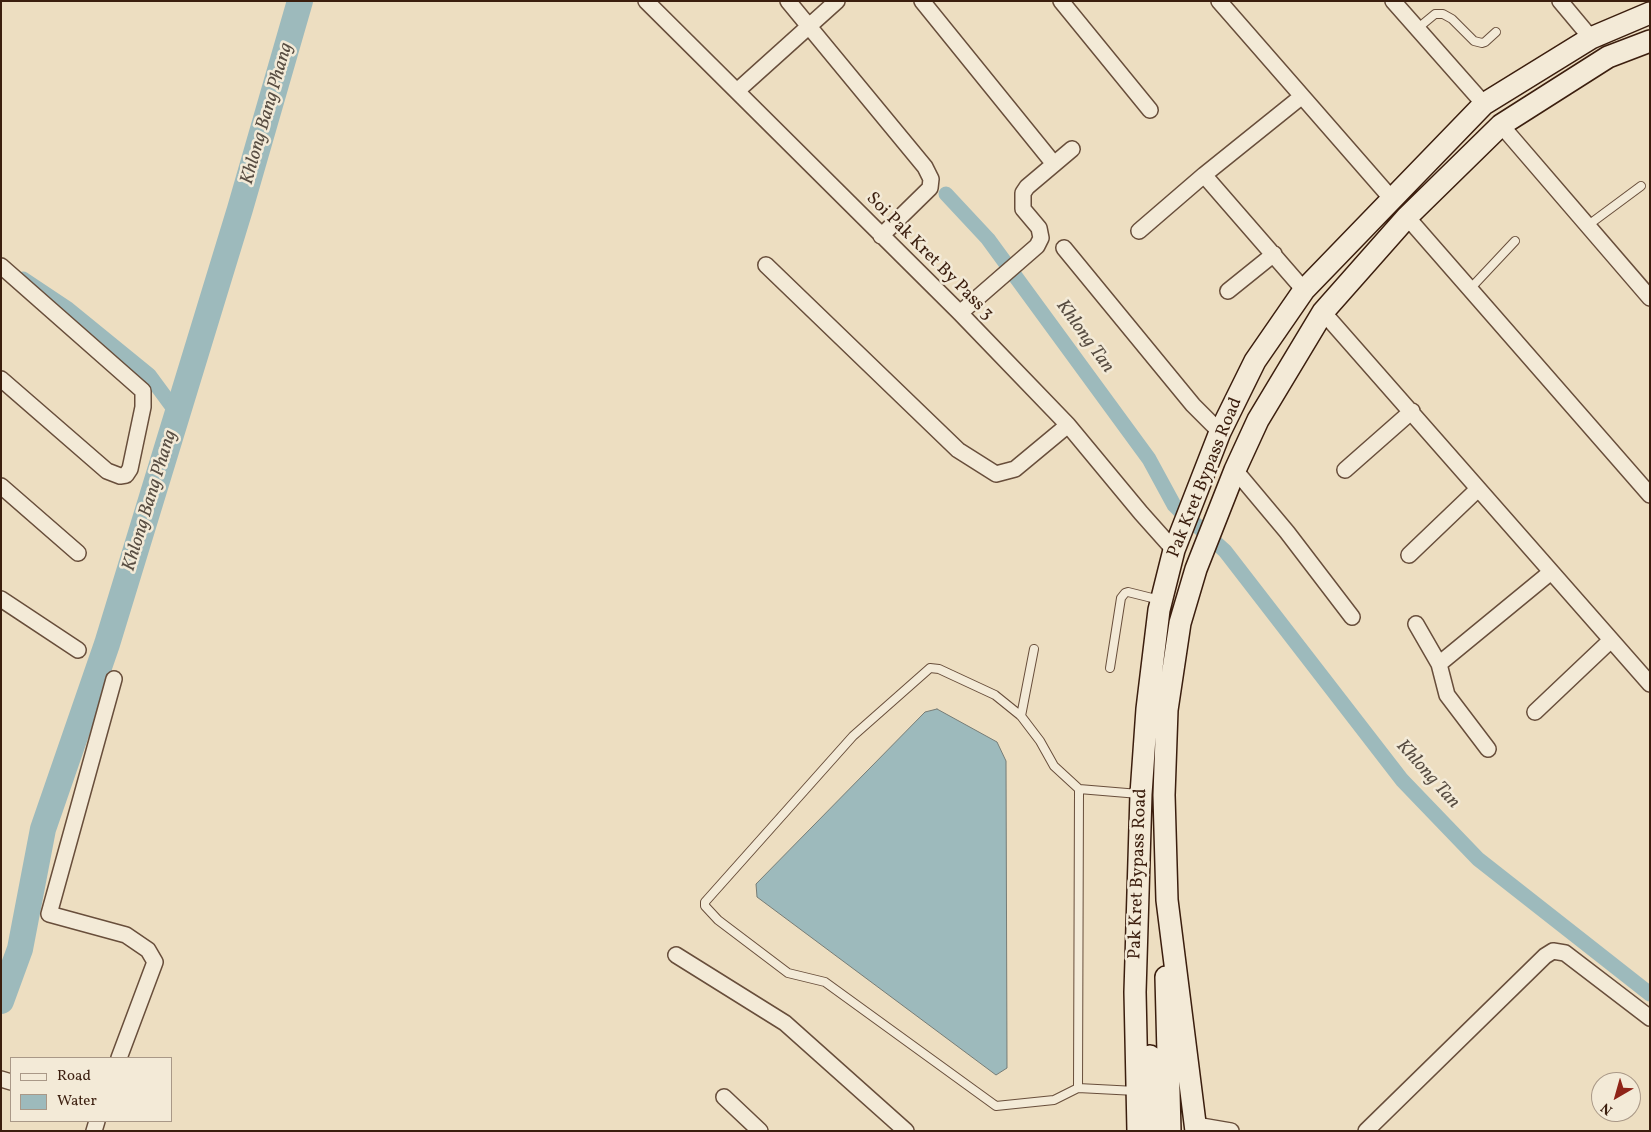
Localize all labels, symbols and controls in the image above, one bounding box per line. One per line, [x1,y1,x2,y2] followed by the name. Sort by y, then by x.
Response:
[237,41,299,187] water label: Khlong Bang Phang
[861,189,997,325] street label: Soi Pak Kret By Pass 3
[1050,296,1118,378] water label: Khlong Tan
[1164,395,1248,561] street label: Pak Kret Bypass Road
[119,428,183,574] water label: Khlong Bang Phang
[1390,736,1464,814] water label: Khlong Tan
[1125,788,1153,960] street label: Pak Kret Bypass Road
[10,1057,172,1122] legend
[57,1066,91,1087] text: Road
[1591,1072,1641,1122] north arrow
[57,1091,97,1112] text: Water
[1597,1098,1617,1119] text: N

